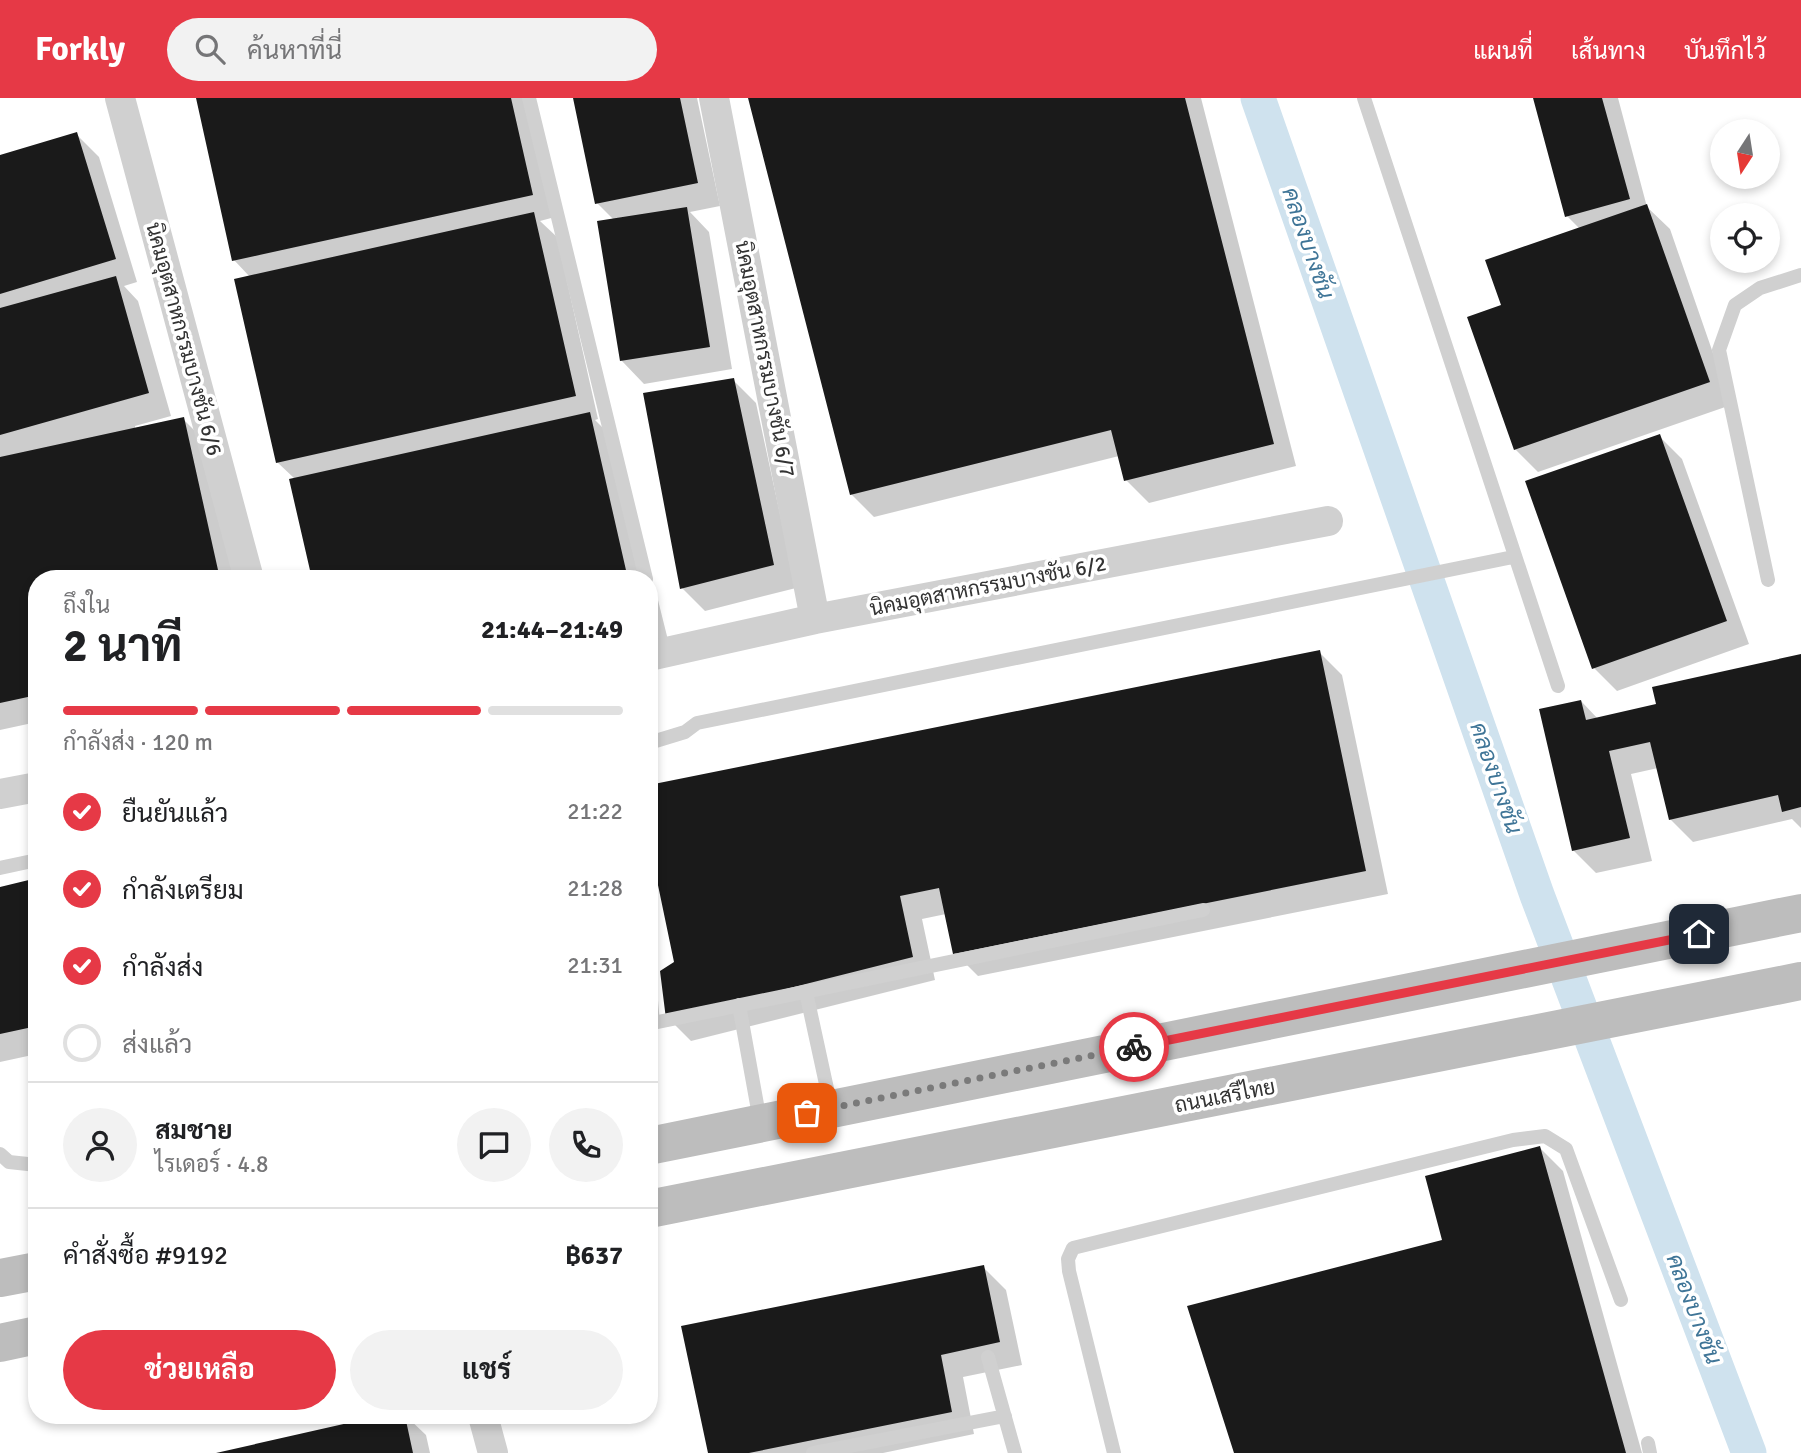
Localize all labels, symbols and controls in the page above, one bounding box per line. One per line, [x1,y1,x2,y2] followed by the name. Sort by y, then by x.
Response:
[167,18,657,81] search box
[35,29,125,70] text: Forkly
[191,30,229,68] icon: search
[247,35,342,67] text: ค้นหาที่นี่
[1473,36,1533,66] text: แผนที่
[1571,36,1646,66] text: เส้นทาง
[1684,36,1766,66] text: บันทึกไว้
[1710,119,1780,189] north arrow
[1710,119,1780,273] map controls
[1275,183,1341,303] water label: คลองบางชัน
[1710,203,1780,273] button: locate
[139,219,228,459] street label: นิคมอุตสาหกรรมบางชัน 6/6
[728,238,801,480] street label: นิคมอุตสาหกรรมบางชัน 6/7
[867,550,1109,623] street label: นิคมอุตสาหกรรมบางชัน 6/2
[63,591,110,620] text: ถึงใน
[481,614,623,646] text: 21:44–21:49
[63,618,183,674] text: 2 นาที
[1463,718,1529,838] water label: คลองบางชัน
[63,728,213,757] text: กำลังส่ง · 120 m
[63,793,101,831] icon: check
[567,797,623,826] text: 21:22
[122,798,228,830] text: ยืนยันแล้ว
[63,870,101,908] icon: check
[567,874,623,903] text: 21:28
[122,875,244,907] text: กำลังเตรียม
[1669,904,1729,964] pin
[1680,915,1718,953] icon: home
[63,947,101,985] icon: check
[567,951,623,980] text: 21:31
[122,952,203,984] text: กำลังส่ง
[1099,1012,1169,1082] courier
[1115,1028,1153,1066] icon: bike
[122,1029,192,1061] text: ส่งแล้ว
[1173,1074,1277,1118] street label: ถนนเสรีไทย
[777,1083,837,1143] pin
[788,1094,826,1132] icon: bag
[63,1108,137,1182] button: person
[457,1108,531,1182] button: chat
[549,1108,623,1182] button: phone
[155,1115,232,1147] text: สมชาย
[155,1150,269,1179] text: ไรเดอร์ · 4.8
[63,1240,228,1272] text: คำสั่งซื้อ #9192
[565,1240,623,1272] text: ฿637
[1660,1250,1728,1369] water label: คลองบางชัน
[63,1330,336,1410] button: ช่วยเหลือ
[350,1330,623,1410] button: แชร์

